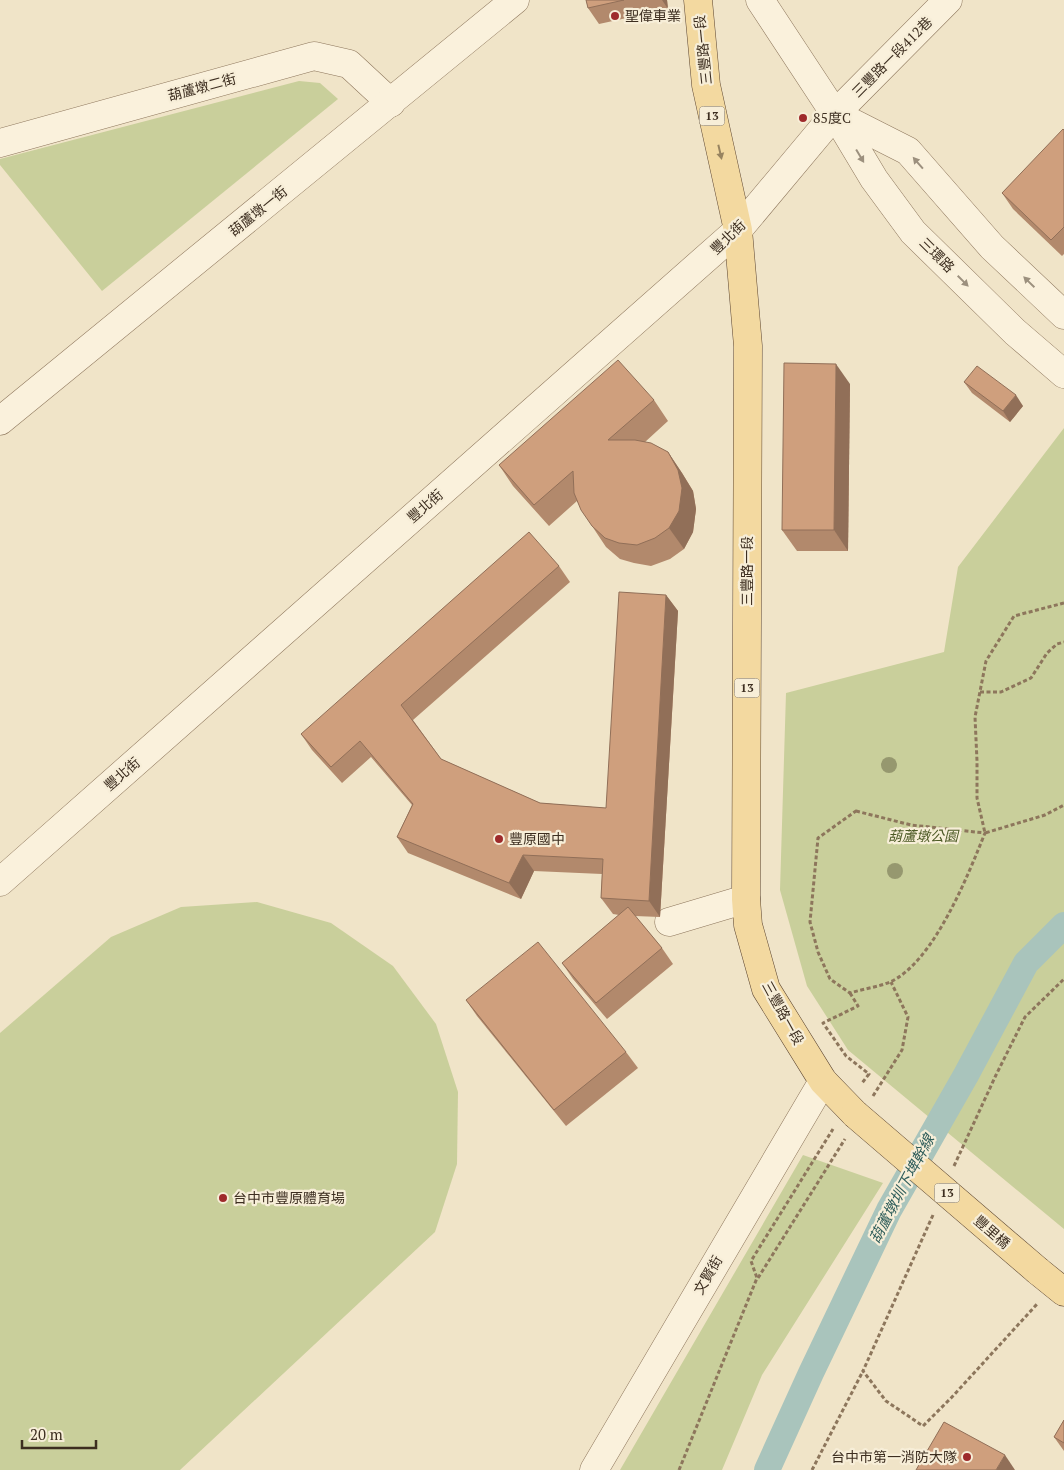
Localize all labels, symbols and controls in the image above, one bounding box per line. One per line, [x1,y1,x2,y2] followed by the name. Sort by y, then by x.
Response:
[625,6,681,25] place label: 聖偉車業
[609,10,621,22] marker: 聖偉車業
[847,12,936,101] street label: 三豐路一段412巷
[689,14,716,86] street label: 三豐路一段
[166,68,238,105] street label: 葫蘆墩二街
[700,106,724,125] road number: 13
[813,108,851,127] place label: 85度C
[797,112,809,124] marker: 85度C
[717,144,725,160] one-way arrow
[856,149,865,162] one-way arrow
[912,157,924,169] one-way arrow
[225,181,291,240] street label: 葫蘆墩一街
[706,215,749,258] street label: 豐北街
[916,233,959,276] street label: 三環路
[957,275,969,287] one-way arrow
[1023,276,1035,288] one-way arrow
[403,485,447,527] street label: 豐北街
[737,536,756,606] street label: 三豐路一段
[734,678,760,698] road number: 13
[100,753,144,795] street label: 豐北街
[888,826,960,845] park label: 葫蘆墩公園
[509,829,565,848] place label: 豐原國中
[493,833,505,845] marker: 豐原國中
[758,978,809,1048] street label: 三豐路一段
[864,1129,939,1246] water label: 葫蘆墩圳下埤幹線
[934,1184,960,1202] road number: 13
[233,1188,345,1207] place label: 台中市豐原體育場
[217,1192,229,1204] marker: 台中市豐原體育場
[970,1211,1014,1253] street label: 豐里橋
[689,1252,726,1298] street label: 文賢街
[22,1418,96,1450] scale bar
[30,1424,63,1444] text: 20 m
[831,1447,957,1466] place label: 台中市第一消防大隊
[961,1451,973,1463] marker: 台中市第一消防大隊

